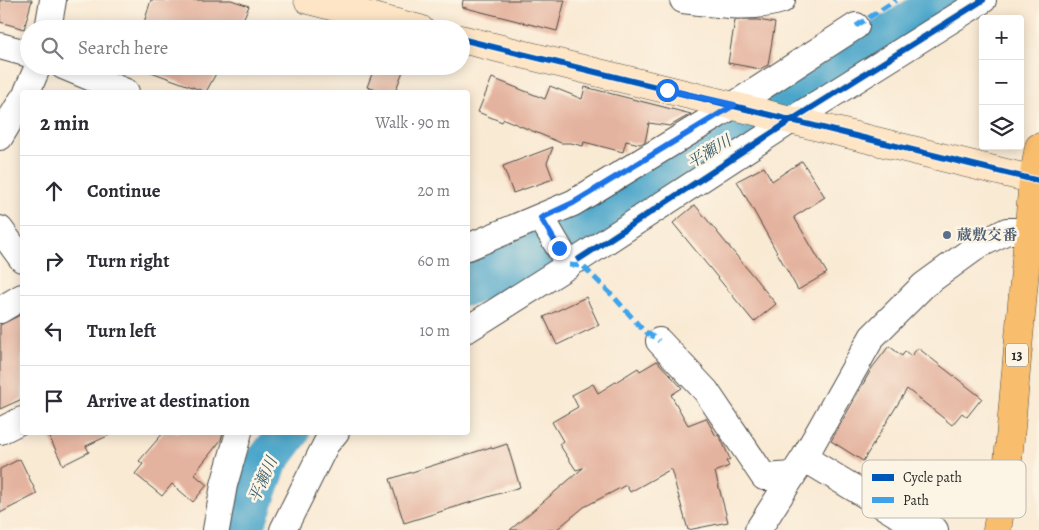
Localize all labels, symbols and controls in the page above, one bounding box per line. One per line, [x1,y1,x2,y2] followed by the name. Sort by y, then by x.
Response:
[979,15,1024,150] map controls
[979,15,1024,60] button: +
[20,20,470,75] search box
[38,34,66,62] icon: search
[78,35,168,61] text: Search here
[979,60,1024,105] button: −
[656,79,679,102] route start
[979,105,1024,150] button: layers
[40,109,89,137] text: 2 min
[375,112,450,134] text: Walk · 90 m
[683,129,737,174] water label: 平瀬川
[40,177,68,205] icon: ahead
[87,178,161,204] text: Continue
[417,180,450,202] text: 20 m
[957,225,1018,245] place label: 蔵敷交番
[941,229,953,241] marker: 蔵敷交番
[548,237,571,260] route end
[40,247,68,275] icon: right
[87,248,169,274] text: Turn right
[418,250,450,272] text: 60 m
[40,317,68,345] icon: left
[87,318,156,344] text: Turn left
[420,320,450,342] text: 10 m
[1006,344,1028,366] road number: 13
[40,387,68,415] icon: arrive
[87,388,250,414] text: Arrive at destination
[243,452,284,506] water label: 平瀬川
[862,460,1026,518] legend
[903,468,963,487] text: Cycle path
[903,491,930,510] text: Path

